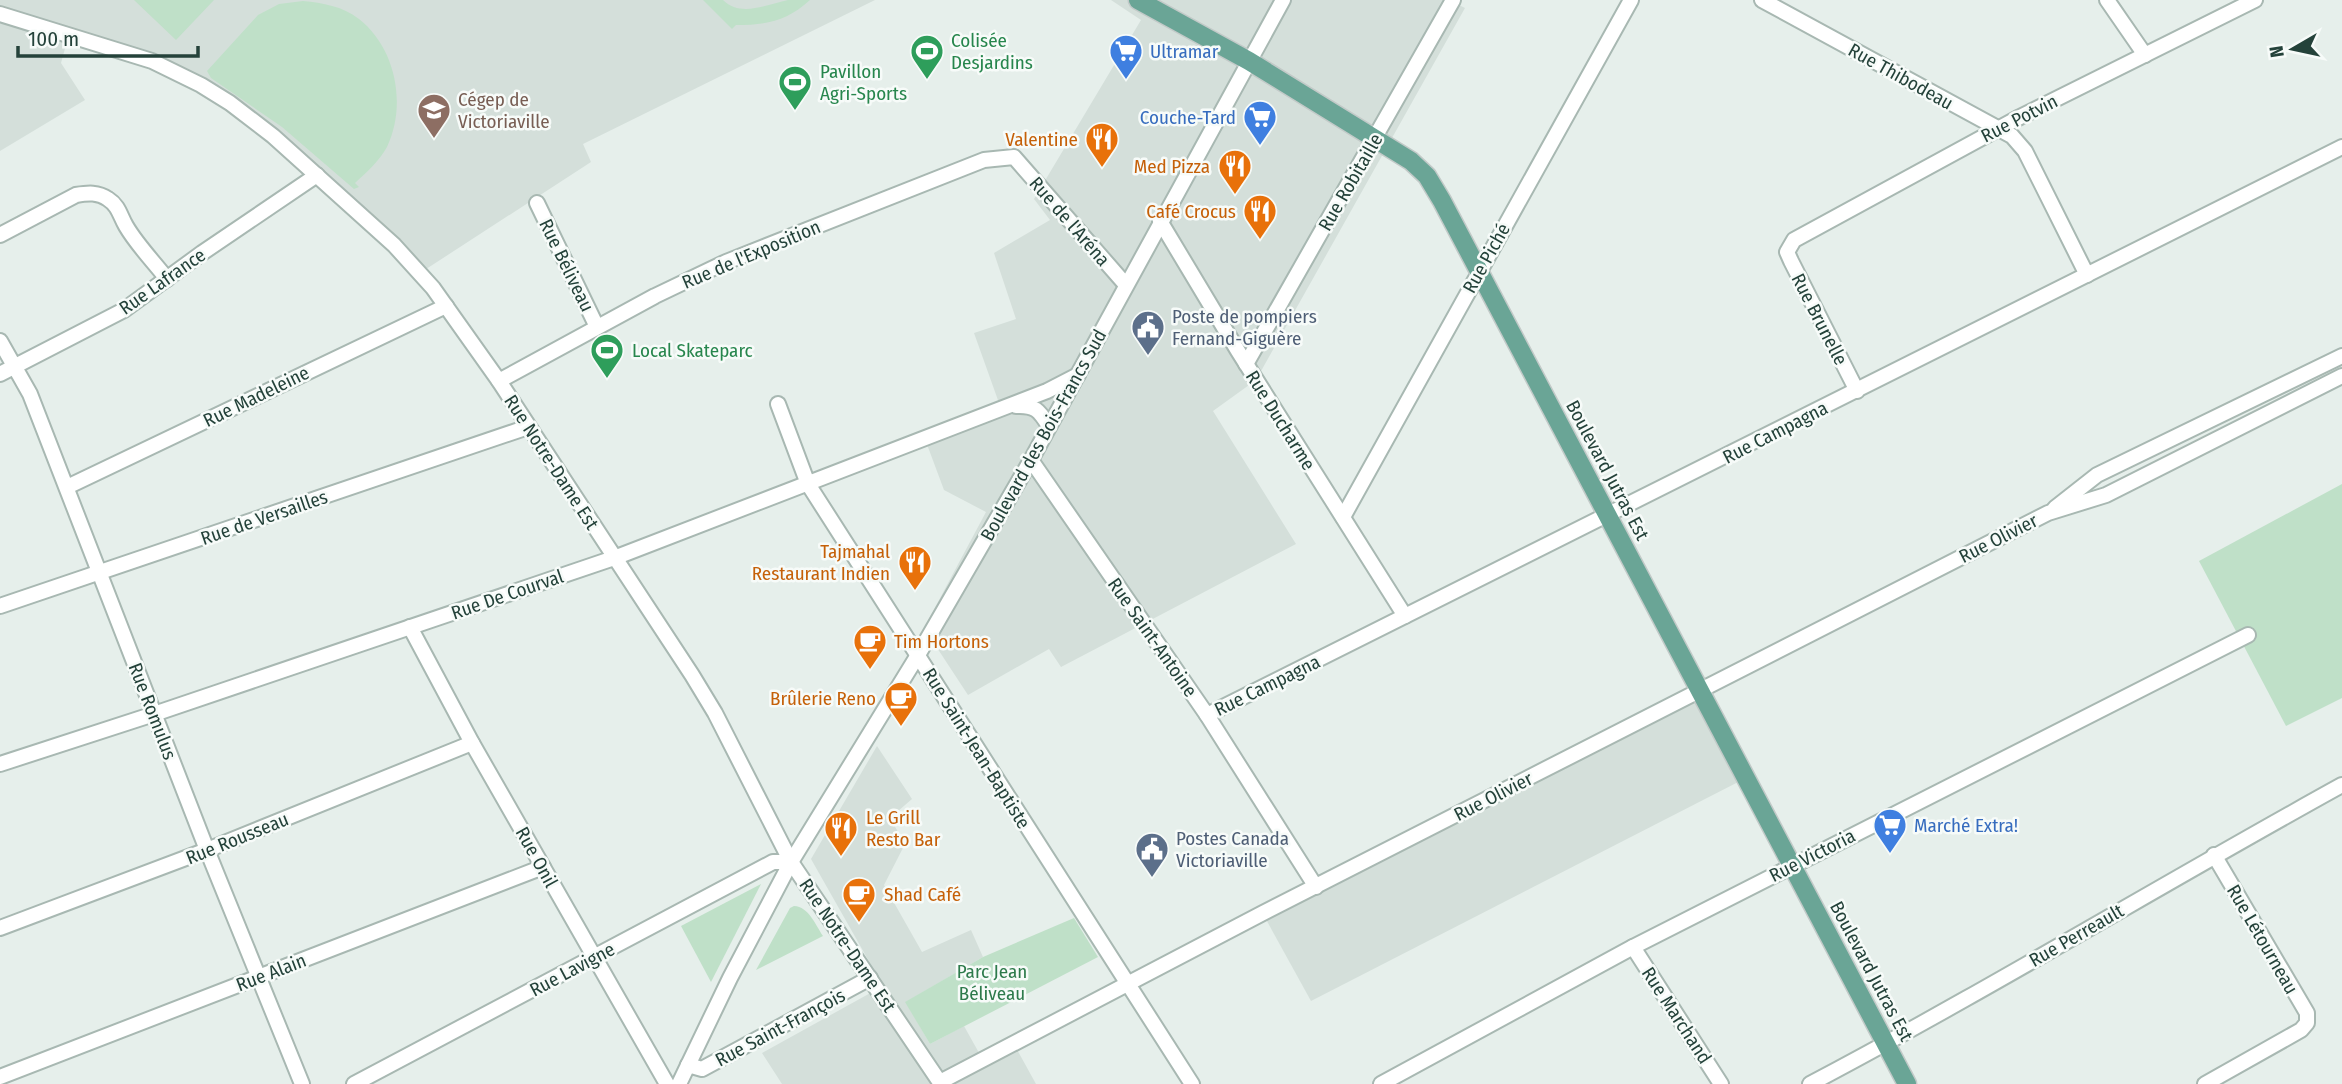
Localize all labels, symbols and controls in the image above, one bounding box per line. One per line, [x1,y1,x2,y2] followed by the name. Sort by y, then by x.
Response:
[18,14,198,58] scale bar
[2258,14,2328,84] north arrow
[28,26,79,52] text: 100 m
[951,29,1033,74] place label: Colisée Desjardins
[908,32,946,81] sports icon: Colisée Desjardins
[1107,32,1145,81] supermarket icon: Ultramar
[1844,38,1957,115] street label: Rue Thibodeau
[1150,40,1219,63] place label: Ultramar
[2264,44,2289,59] text: N
[820,60,907,105] place label: Pavillon Agri-Sports
[776,63,814,112] sports icon: Pavillon Agri-Sports
[458,88,550,133] place label: Cégep de Victoriaville
[1977,89,2061,148] street label: Rue Potvin
[415,91,453,140] school or university icon: Cégep de Victoriaville
[1241,98,1279,147] supermarket icon: Couche-Tard
[1140,106,1236,129] place label: Couche-Tard
[1083,120,1121,169] restaurant icon: Valentine
[1005,128,1078,151] place label: Valentine
[1313,129,1388,235] street label: Rue Robitaille
[1216,147,1254,196] restaurant icon: Med Pizza
[1134,155,1210,178] place label: Med Pizza
[1025,172,1115,271] street label: Rue de l'Aréna
[1241,192,1279,241] restaurant icon: Café Crocus
[1146,200,1236,223] place label: Café Crocus
[534,215,599,315] street label: Rue Béliveau
[679,215,824,294] street label: Rue de l'Exposition
[1458,219,1515,297] street label: Rue Piché
[115,243,210,320] street label: Rue Lafrance
[1787,270,1852,369] street label: Rue Brunelle
[1172,305,1317,350] place label: Poste de pompiers Fernand-Giguère
[1129,308,1167,357] public building icon: Poste de pompiers Fernand-Giguère
[976,325,1111,545] street label: Boulevard des Bois-Francs Sud
[588,331,626,380] sports icon: Local Skateparc
[632,339,753,362] place label: Local Skateparc
[199,361,313,432] street label: Rue Madeleine
[1241,366,1320,474] street label: Rue Ducharme
[499,391,604,535] street label: Rue Notre-Dame Est
[1561,396,1654,545] street label: Boulevard Jutras Est
[1719,396,1832,469] street label: Rue Campagna
[198,485,331,550] street label: Rue de Versailles
[1955,509,2042,568] street label: Rue Olivier
[752,540,890,585] place label: Tajmahal Restaurant Indien
[896,543,934,592] restaurant icon: Tajmahal Restaurant Indien
[448,565,566,624] street label: Rue De Courval
[1103,573,1202,701] street label: Rue Saint-Antoine
[851,622,889,671] cafe icon: Tim Hortons
[894,630,989,653] place label: Tim Hortons
[1211,650,1324,721] street label: Rue Campagna
[124,660,182,763] street label: Rue Romulus
[918,664,1035,833] street label: Rue Saint-Jean-Baptiste
[882,679,920,728] cafe icon: Brûlerie Reno
[770,687,876,710] place label: Brûlerie Reno
[1450,767,1537,826] street label: Rue Olivier
[866,806,941,851] place label: Le Grill Resto Bar
[1871,806,1909,855] supermarket icon: Marché Extra!
[183,807,292,869] street label: Rue Rousseau
[822,809,860,858] restaurant icon: Le Grill Resto Bar
[1914,814,2018,837] place label: Marché Extra!
[511,823,563,892] street label: Rue Onil
[1765,824,1859,887] street label: Rue Victoria
[1176,827,1289,872] place label: Postes Canada Victoriaville
[1133,830,1171,879] public building icon: Postes Canada Victoriaville
[794,874,901,1017] street label: Rue Notre-Dame Est
[840,875,878,924] cafe icon: Shad Café
[2222,880,2303,998] street label: Rue Létourneau
[884,883,961,906] place label: Shad Café
[1825,897,1918,1046] street label: Boulevard Jutras Est
[2025,899,2128,972] street label: Rue Perreault
[526,937,619,1001] street label: Rue Lavigne
[233,949,309,996] street label: Rue Alain
[957,960,1027,1005] park label: Parc Jean Béliveau
[1637,963,1716,1068] street label: Rue Marchand
[711,984,849,1071] street label: Rue Saint-François

